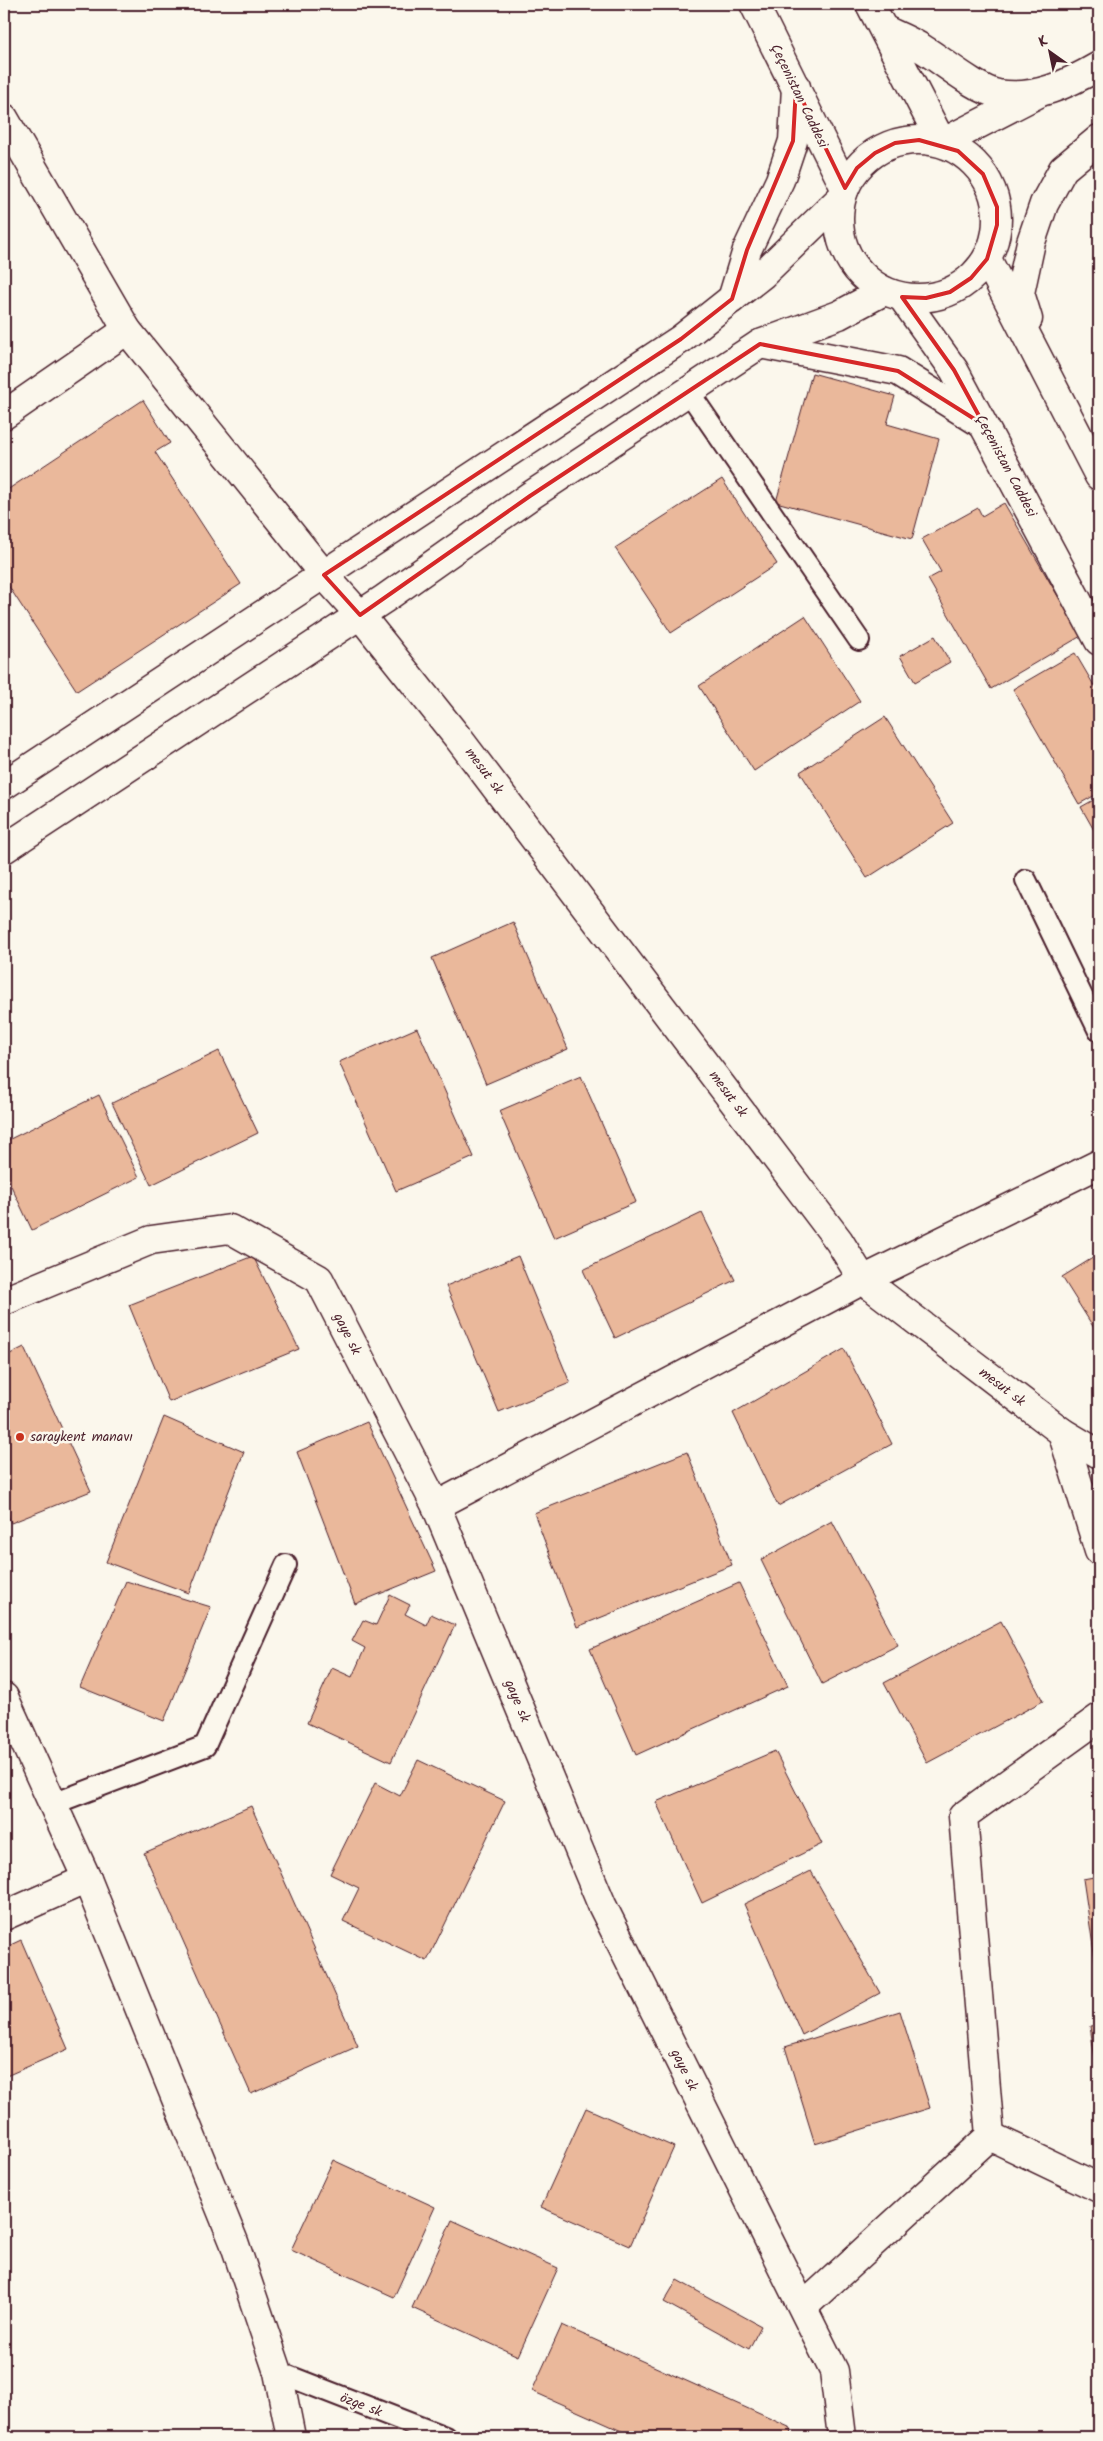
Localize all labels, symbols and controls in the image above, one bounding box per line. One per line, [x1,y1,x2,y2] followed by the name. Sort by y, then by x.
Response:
[1026,28,1076,78] north arrow
[1034,30,1053,53] text: K
[764,40,834,152] street label: Çeçenistan Caddesi
[970,411,1043,522] street label: Çeçenistan Caddesi
[459,743,509,799] street label: mesut sk
[703,1066,753,1122] street label: mesut sk
[327,1308,367,1359] street label: gaye sk
[974,1362,1030,1412] street label: mesut sk
[30,1426,133,1448] place label: saraykent manavı
[14,1431,26,1443] marker: saraykent manavı
[498,1675,536,1726] street label: gaye sk
[664,2044,704,2095] street label: gaye sk
[337,2387,386,2423] street label: özge sk

